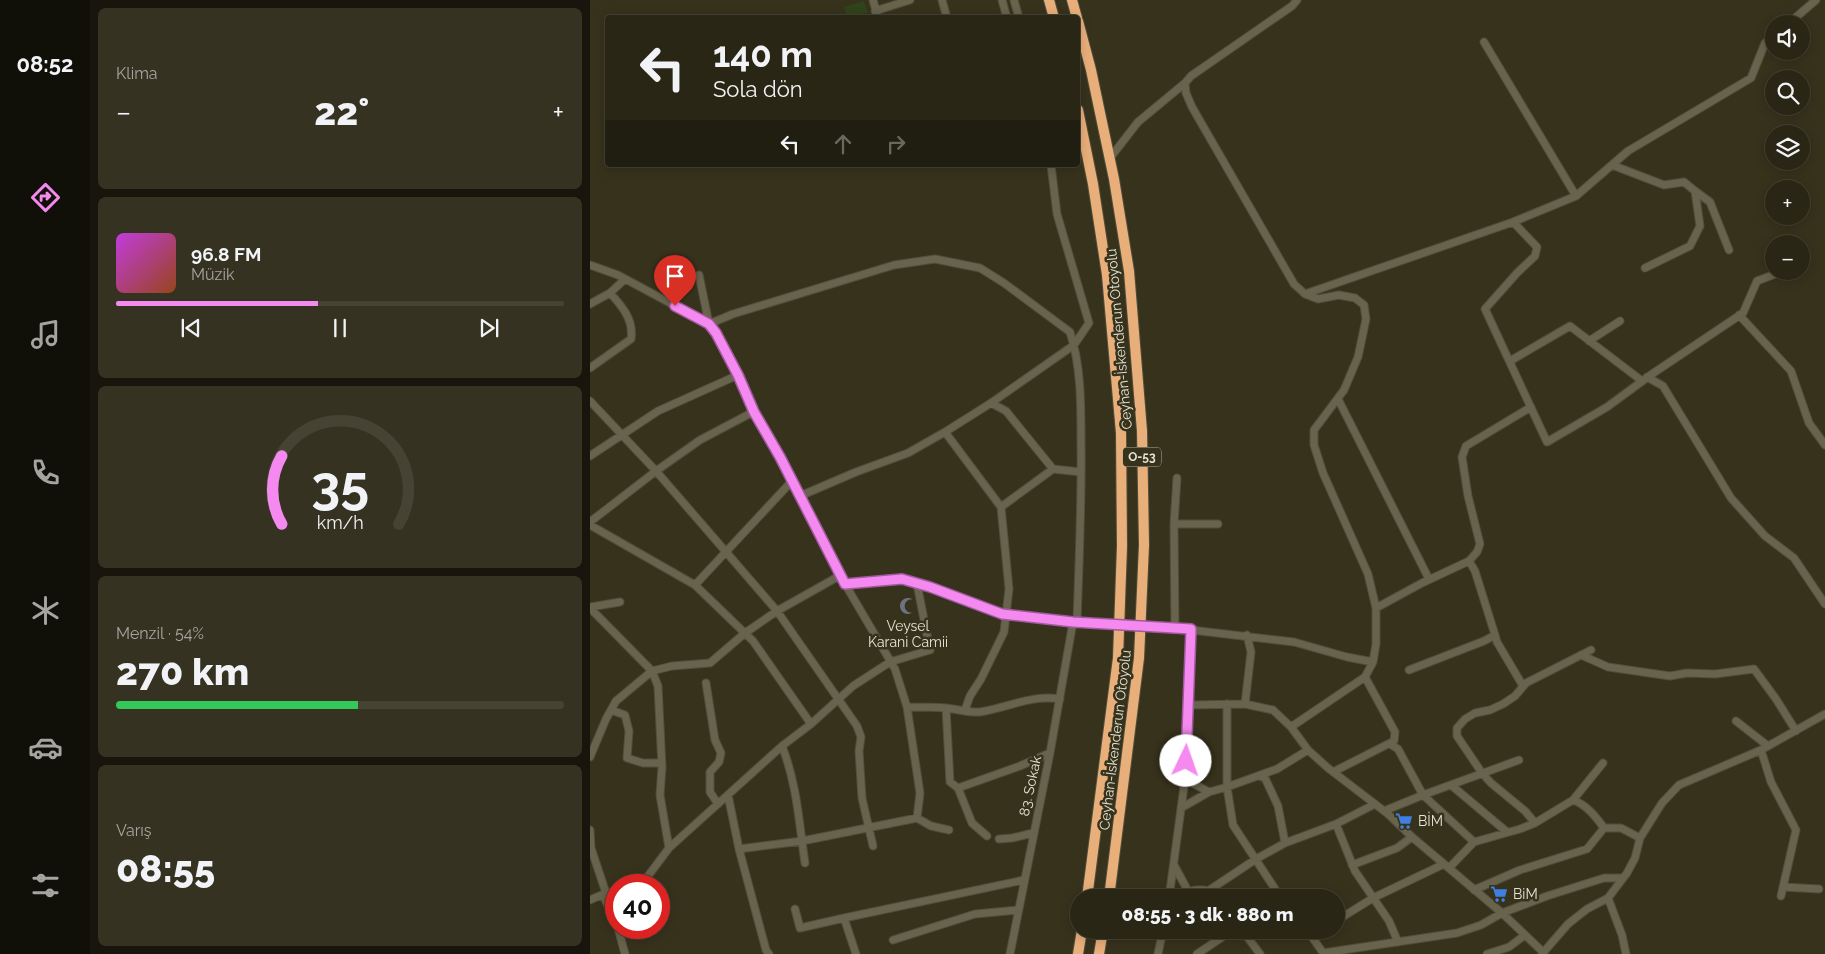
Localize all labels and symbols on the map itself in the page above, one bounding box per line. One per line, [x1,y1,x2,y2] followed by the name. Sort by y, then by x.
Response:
[1101,248,1135,430] street label: Ceyhan-İskenderun Otoyolu
[654,255,696,306] pin
[1123,448,1161,467] road number: O-53
[898,596,918,616] mosque icon: Veysel Karani Camii
[868,618,948,650] place label: Veysel Karani Camii
[1094,649,1134,831] street label: Ceyhan-İskenderun Otoyolu
[1159,734,1211,786] position arrow
[1016,754,1044,818] street label: 83. Sokak
[1394,811,1414,831] supermarket icon: BİM
[1418,811,1443,829] place label: BİM
[605,874,670,939] speed limit sign: 40
[1489,884,1509,904] supermarket icon: BiM
[1513,886,1538,902] place label: BiM

